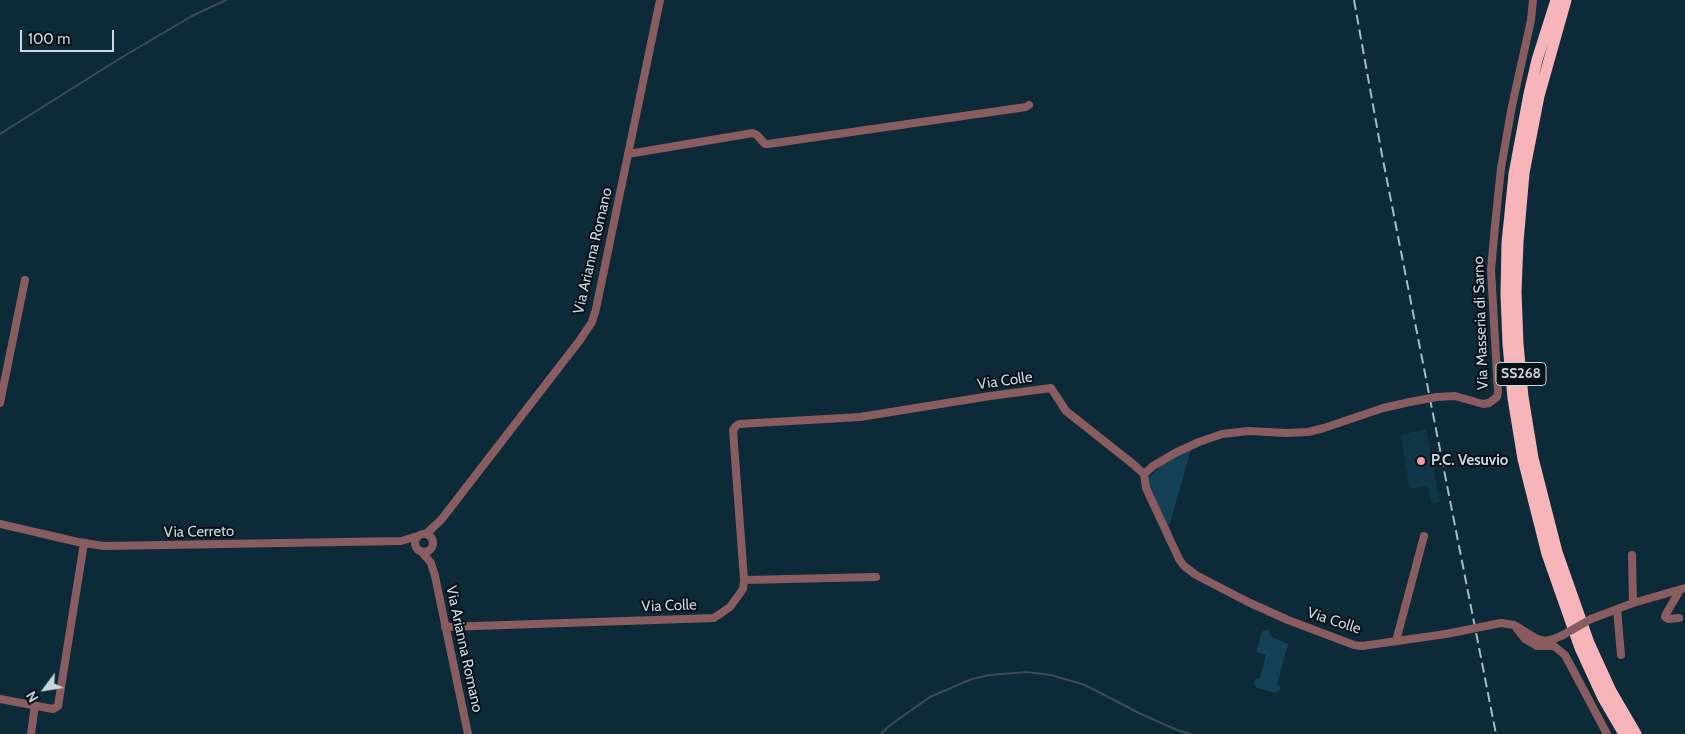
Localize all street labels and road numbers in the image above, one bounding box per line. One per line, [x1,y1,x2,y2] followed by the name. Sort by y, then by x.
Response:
[570,186,616,316] street label: Via Arianna Romano
[1470,256,1492,390] street label: Via Masseria di Sarno
[1496,362,1546,386] road number: SS268
[976,368,1034,394] street label: Via Colle
[164,522,234,542] street label: Via Cerreto
[442,584,486,714] street label: Via Arianna Romano
[641,596,697,616] street label: Via Colle
[1305,604,1363,638] street label: Via Colle

